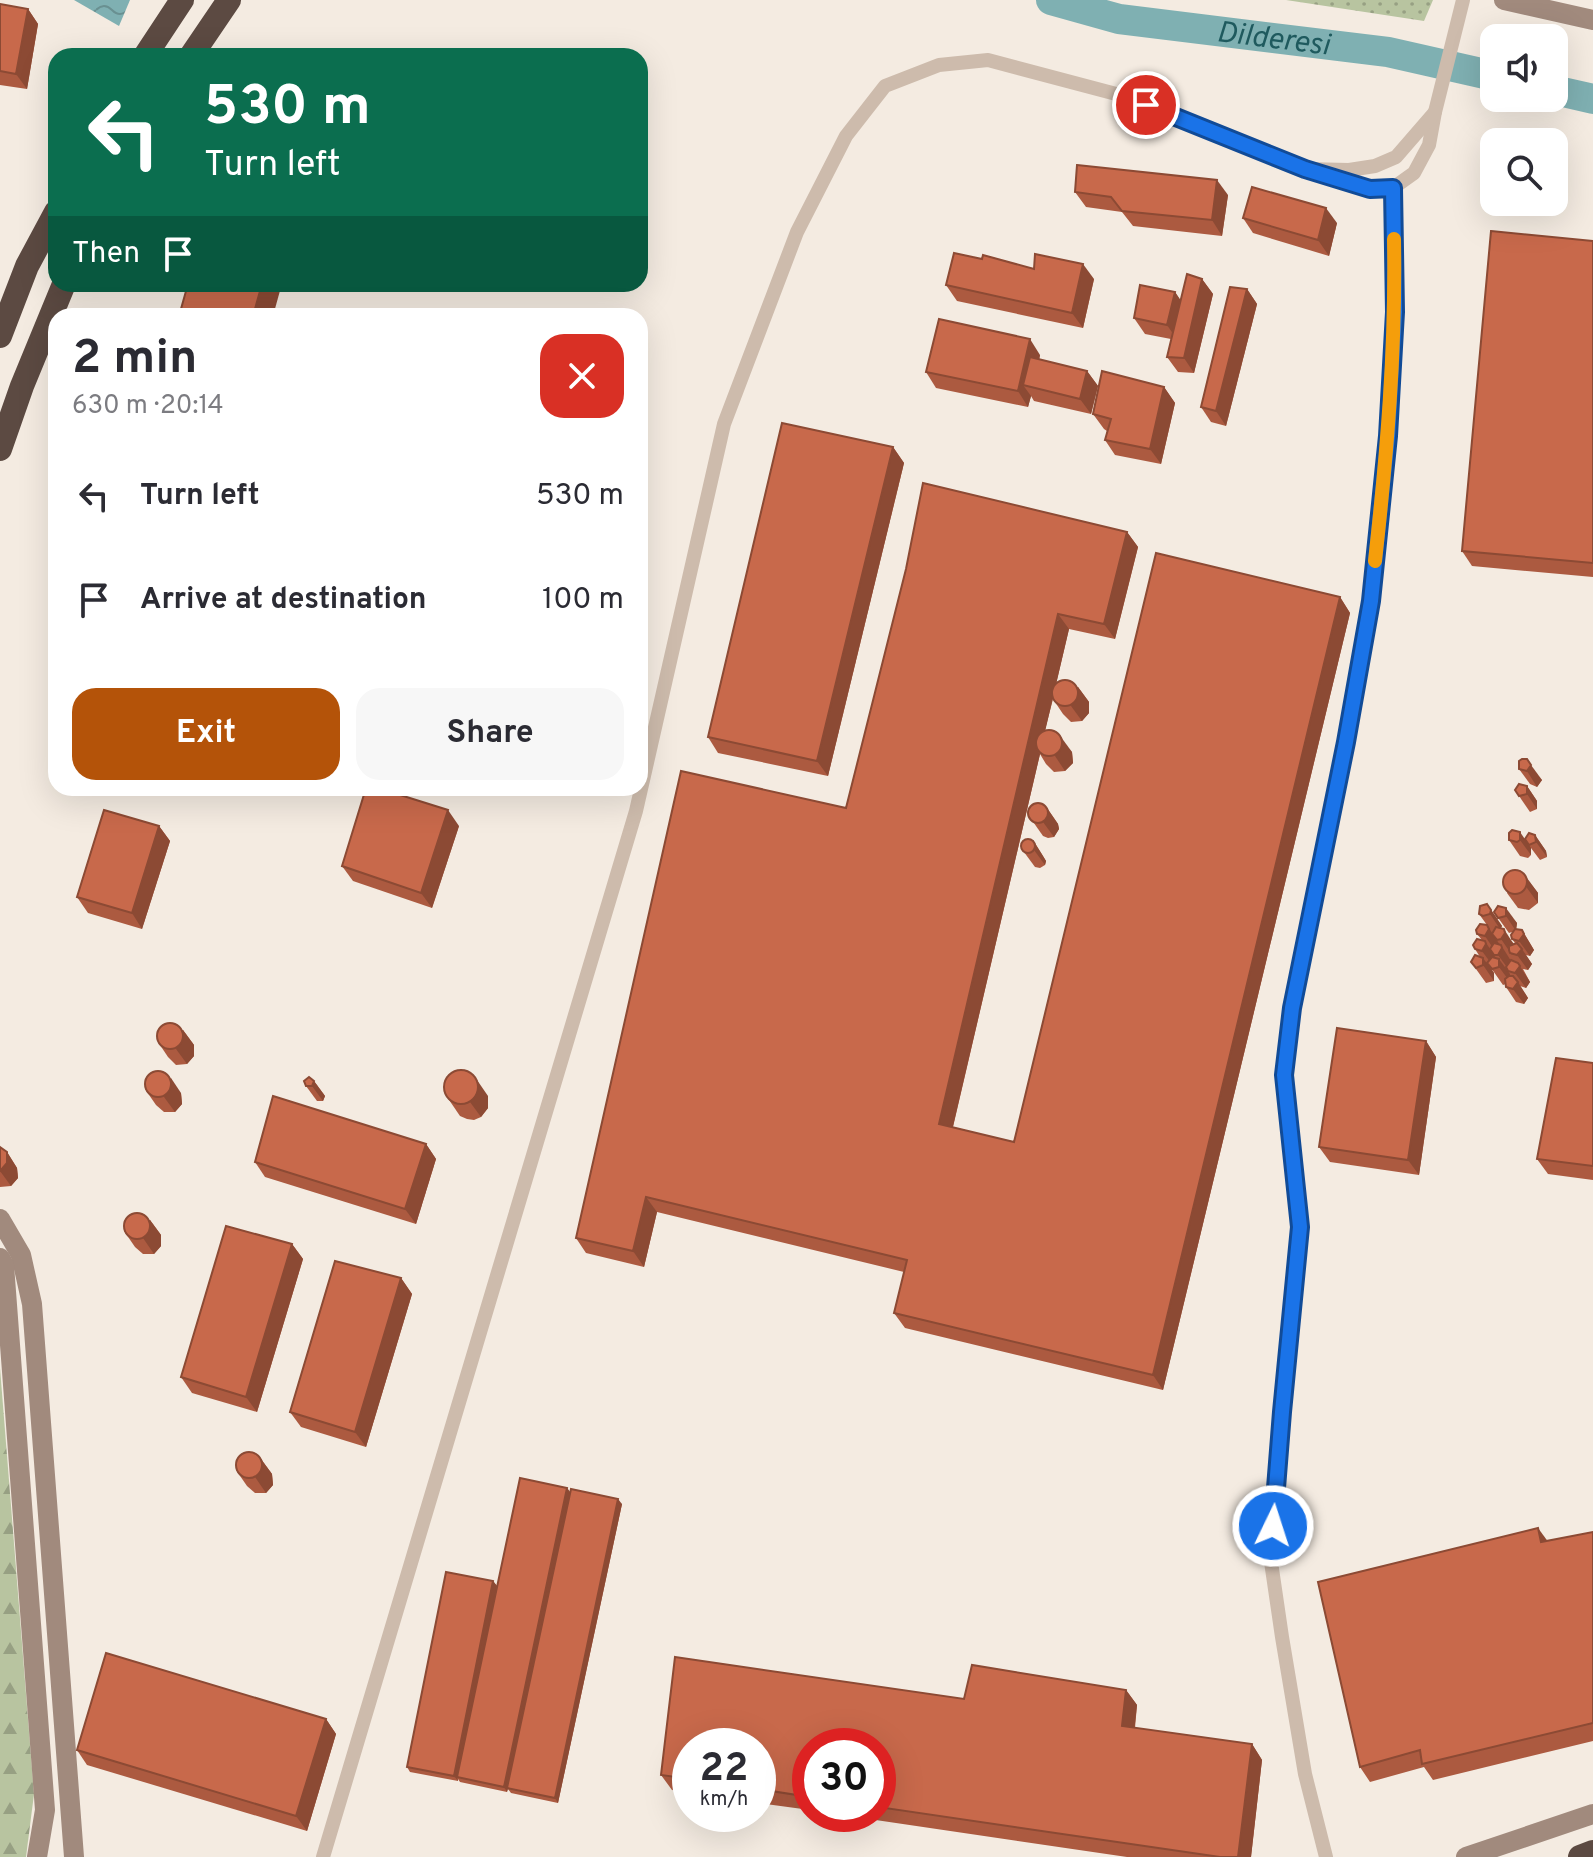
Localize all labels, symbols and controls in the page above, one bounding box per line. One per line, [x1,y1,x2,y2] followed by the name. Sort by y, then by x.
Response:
[1214,15,1333,66] water label: Dilderesi
[1480,24,1568,216] map controls
[1480,24,1568,112] button: sound
[1112,71,1180,139] pin
[204,74,371,144] text: 530 m
[72,80,176,184] icon: left
[1124,83,1168,127] icon: arrive
[1480,128,1568,216] button: search
[204,143,341,189] text: Turn left
[156,232,200,276] icon: arrive
[72,236,140,273] text: Then
[72,330,197,390] text: 2 min
[540,334,624,418] button: close
[72,390,224,423] text: 630 m · 20:14
[72,474,116,518] icon: left
[140,478,260,515] text: Turn left
[536,478,624,515] text: 530 m
[72,578,116,622] icon: arrive
[140,582,426,619] text: Arrive at destination
[542,582,624,619] text: 100 m
[72,688,340,780] button: Exit
[356,688,624,780] button: Share
[1231,1484,1315,1568] position arrow
[792,1728,896,1832] speed limit sign: 30
[700,1745,748,1795] text: 22
[700,1787,748,1813] text: km/h

